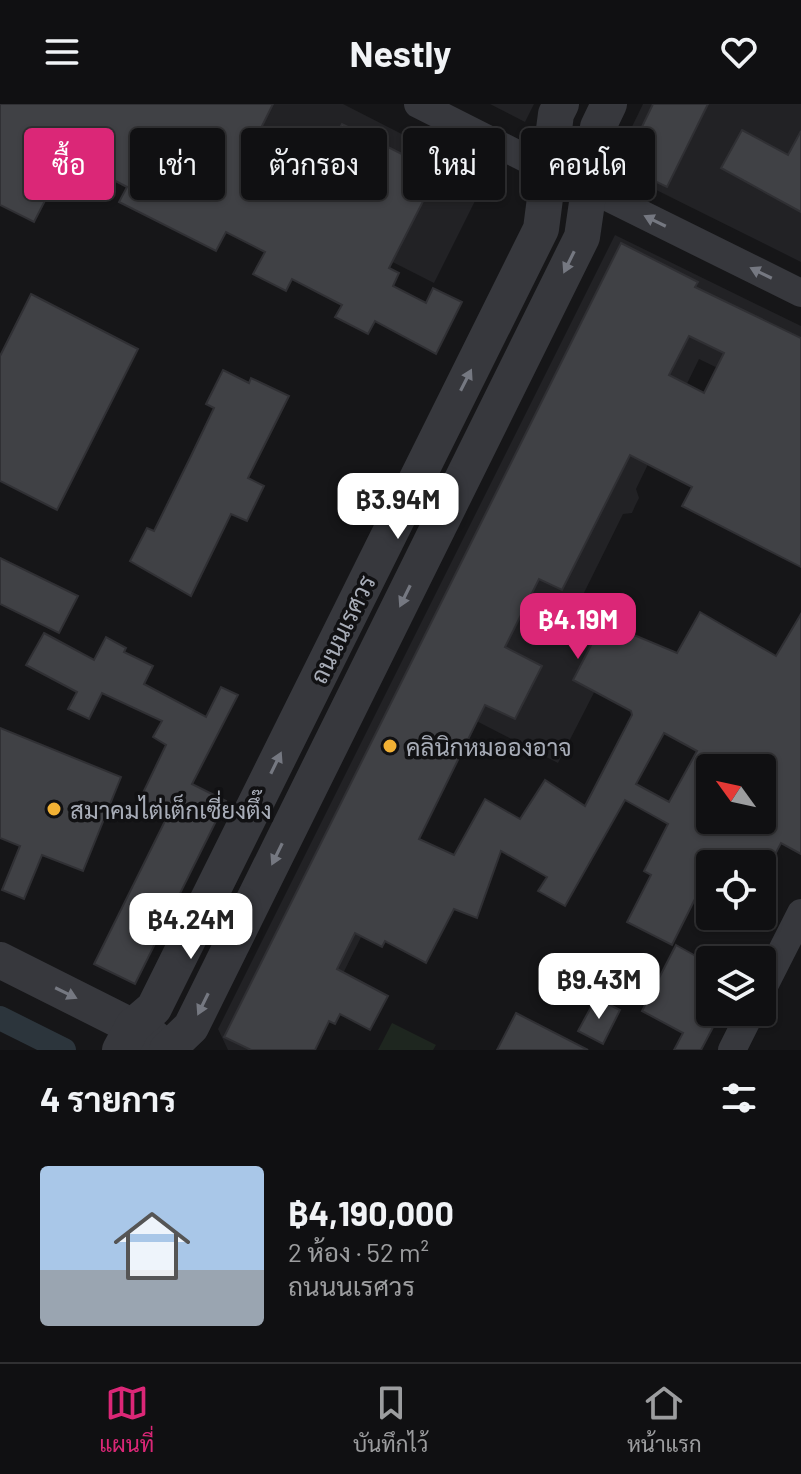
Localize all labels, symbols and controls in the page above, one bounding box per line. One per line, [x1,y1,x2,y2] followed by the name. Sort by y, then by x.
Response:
[40,30,84,74] icon: menu
[717,30,761,74] icon: heart
[350,31,452,74] text: Nestly
[24,128,114,200] chip: ซื้อ
[130,128,225,200] chip: เช่า
[241,128,387,200] chip: ตัวกรอง
[403,128,505,200] chip: ใหม่
[521,128,655,200] chip: คอนโด
[644,214,667,227] one-way arrow
[563,251,576,274] one-way arrow
[750,267,773,280] one-way arrow
[460,368,473,391] one-way arrow
[333,473,463,541] pin: ฿3.94M
[356,483,440,514] text: ฿3.94M
[303,570,381,688] street label: ถนนนเรศวร
[398,584,411,607] one-way arrow
[513,593,643,661] pin: ฿4.19M
[538,603,618,634] text: ฿4.19M
[406,732,572,761] place label: คลินิกหมอองอาจ
[381,737,399,755] marker: คลินิกหมอองอาจ
[269,751,283,774] one-way arrow
[696,754,776,834] north arrow
[696,754,776,1026] map controls
[70,789,272,824] place label: สมาคมไต่เต็กเซี่ยงตึ๊ง
[45,800,63,818] marker: สมาคมไต่เต็กเซี่ยงตึ๊ง
[270,843,284,866] one-way arrow
[696,850,776,930] button: locate
[126,893,256,961] pin: ฿4.24M
[147,903,235,934] text: ฿4.24M
[696,946,776,1026] button: layers
[534,953,664,1021] pin: ฿9.43M
[557,963,641,994] text: ฿9.43M
[55,986,78,1000] one-way arrow
[196,992,210,1015] one-way arrow
[717,1076,761,1120] icon: filters
[40,1078,176,1119] text: 4 รายการ
[288,1192,454,1233] text: ฿4,190,000
[104,1198,200,1294] icon: home
[288,1236,429,1267] text: 2 ห้อง · 52 m²
[288,1270,415,1301] text: ถนนนเรศวร
[99,1381,154,1457] tab: แผนที่
[353,1381,428,1457] tab: บันทึกไว้
[627,1381,702,1457] tab: หน้าแรก

